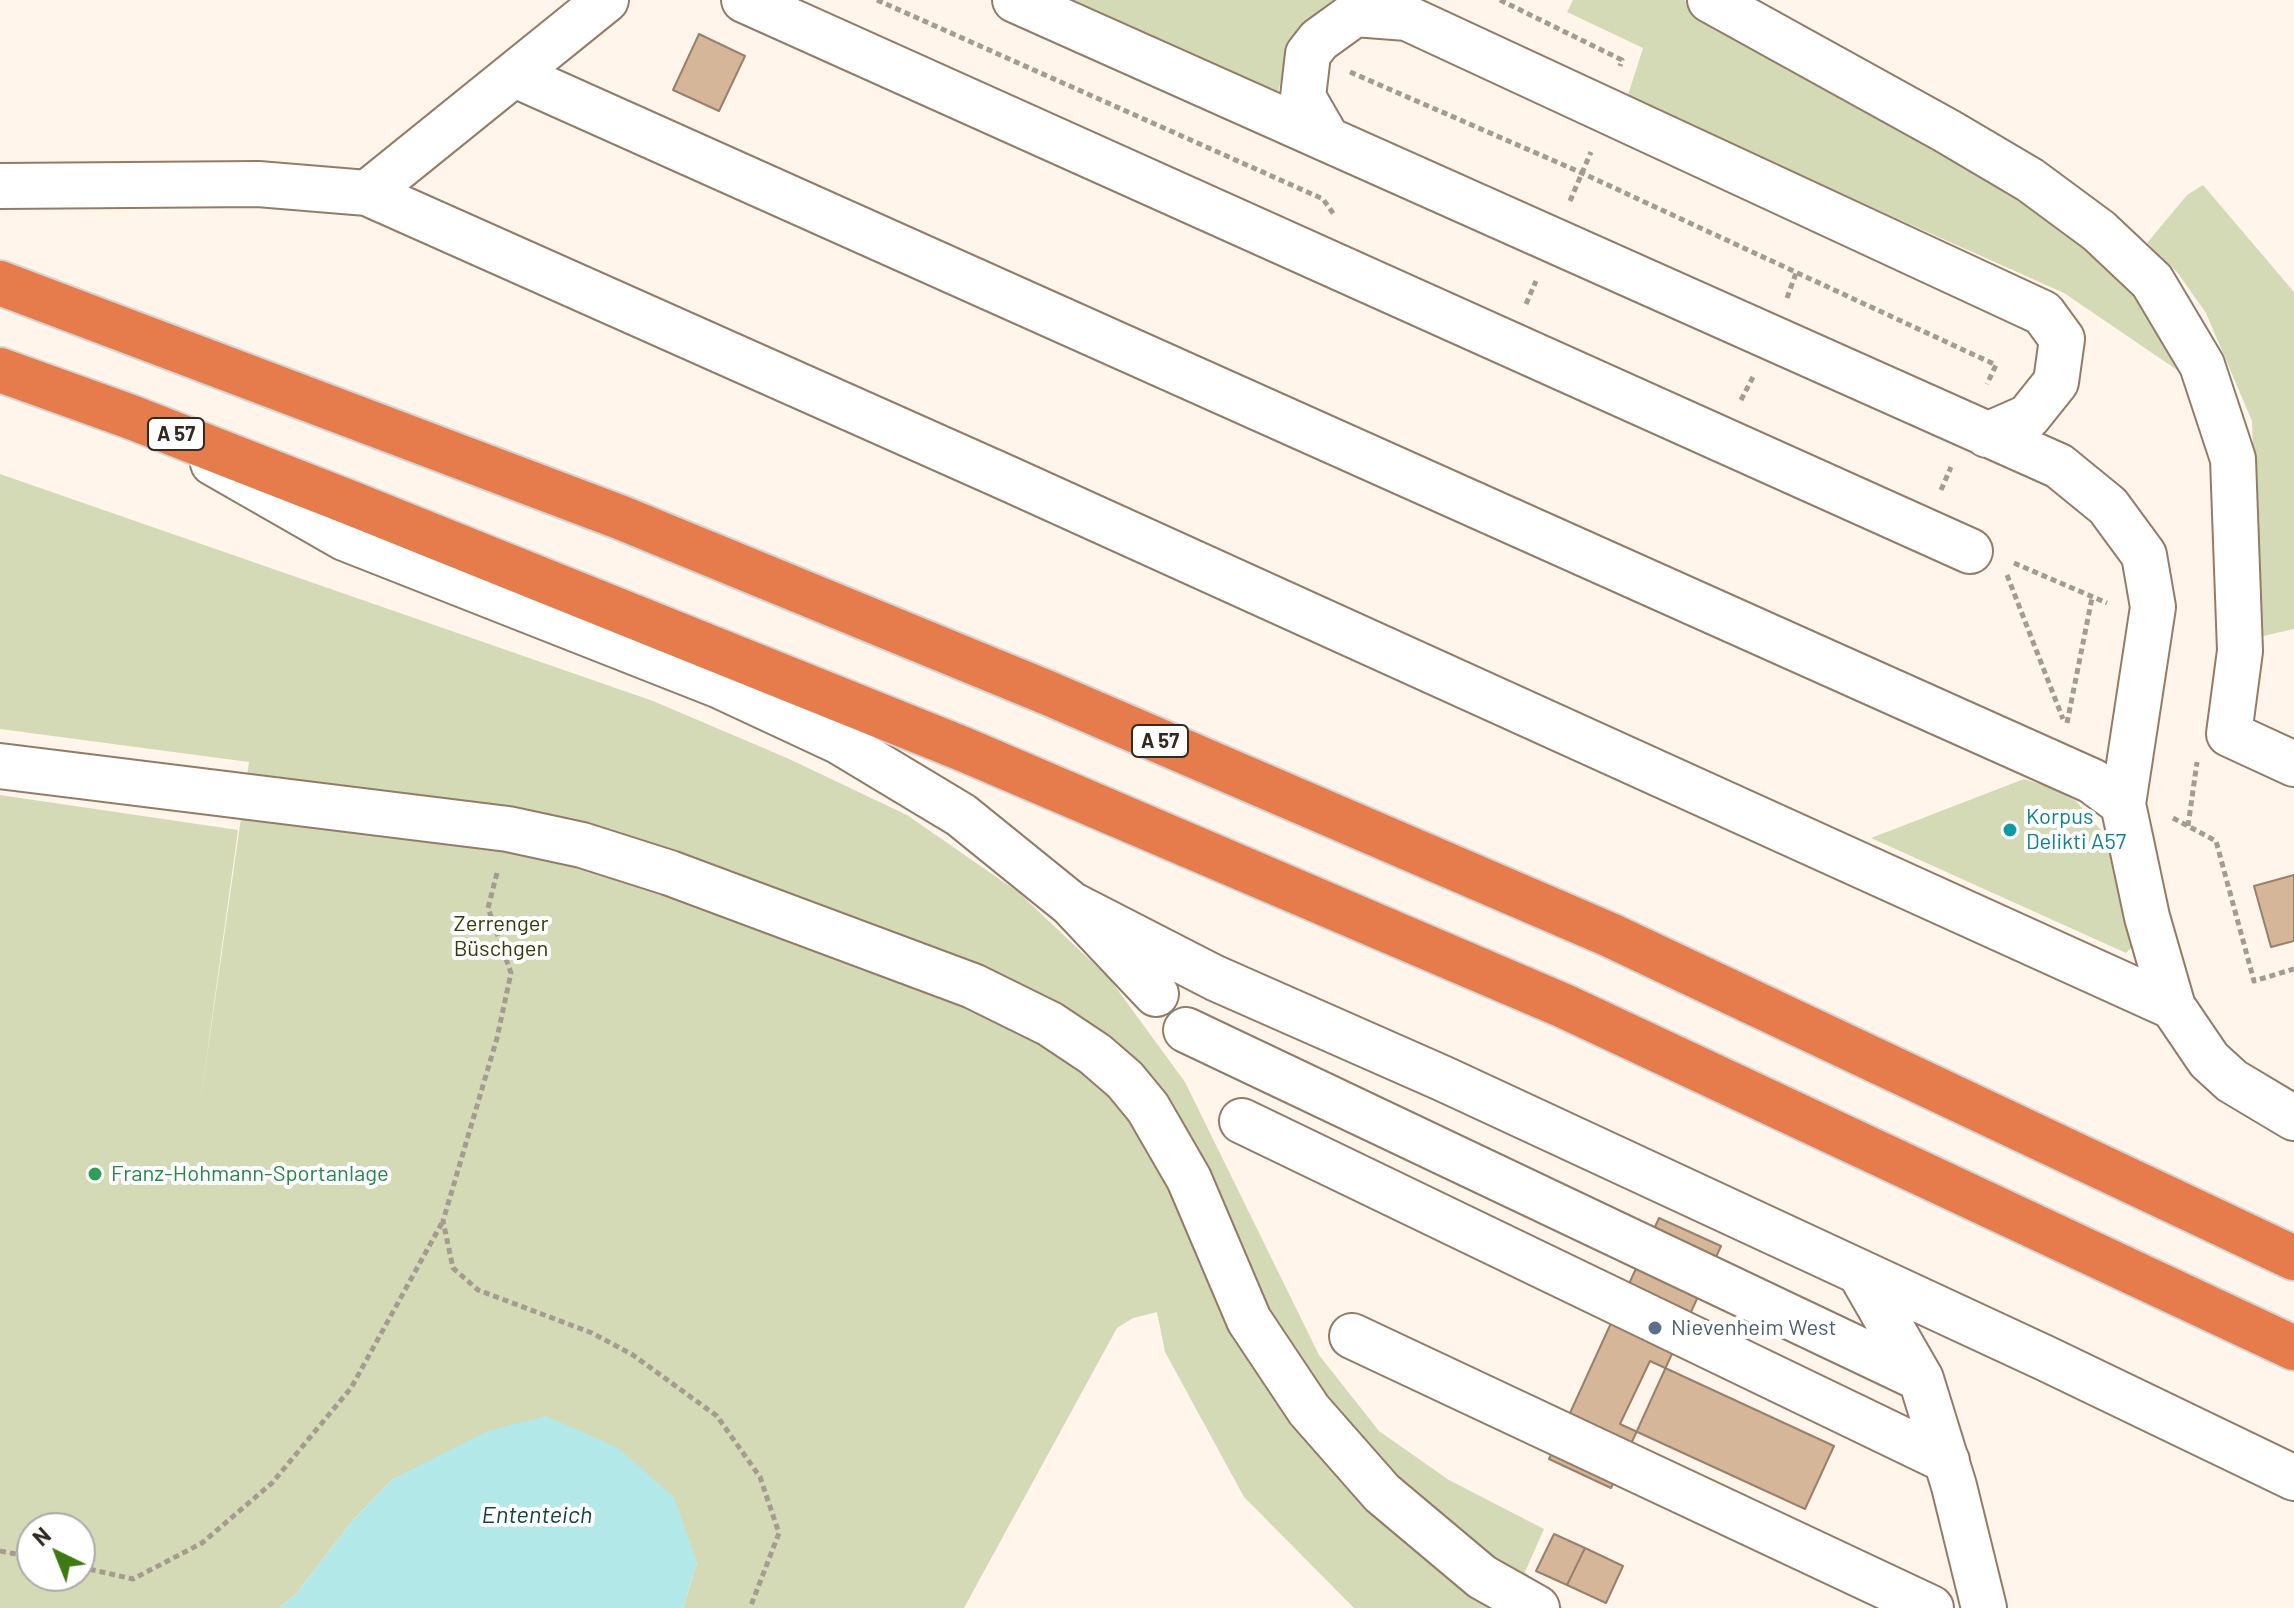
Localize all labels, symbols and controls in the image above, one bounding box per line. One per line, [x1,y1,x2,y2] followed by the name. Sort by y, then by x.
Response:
[148,418,204,450] road number: A 57
[1132,725,1188,757] road number: A 57
[2026,804,2126,856] place label: Korpus Delikti A57
[2001,821,2019,839] marker: Korpus Delikti A57
[454,911,548,962] park label: Zerrenger Büschgen
[111,1161,389,1187] place label: Franz-Hohmann-Sportanlage
[86,1165,104,1183] marker: Franz-Hohmann-Sportanlage
[1671,1315,1837,1341] place label: Nievenheim West
[1646,1319,1664,1337] marker: Nievenheim West
[482,1501,592,1529] water label: Ententeich
[16,1512,96,1592] north arrow
[27,1521,55,1550] text: N

